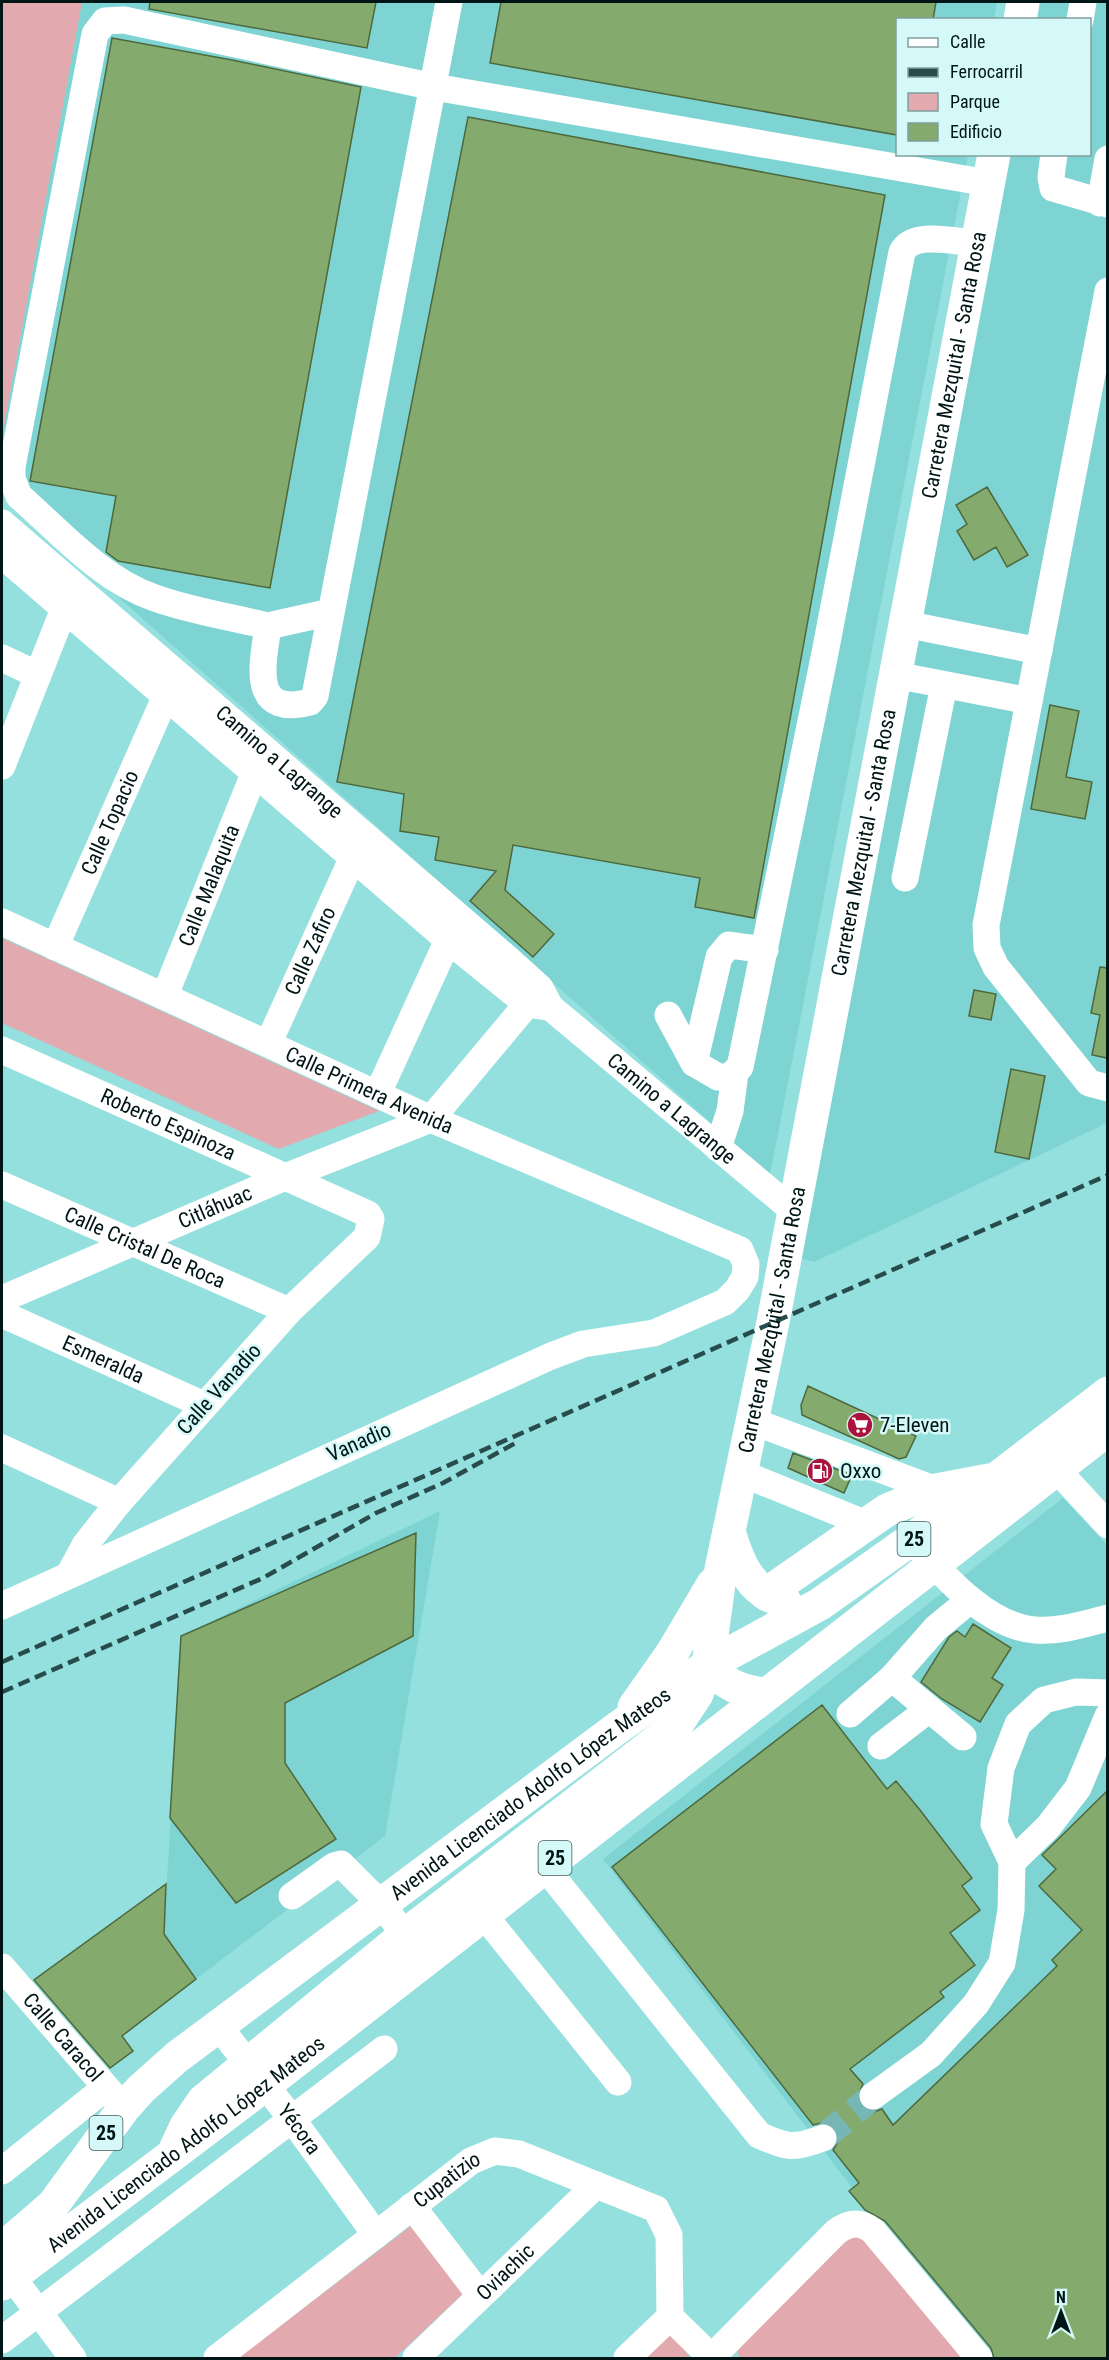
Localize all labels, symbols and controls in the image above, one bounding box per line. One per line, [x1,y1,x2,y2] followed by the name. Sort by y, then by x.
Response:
[896,18,1091,156] legend
[950,31,986,52] text: Calle
[950,61,1023,82] text: Ferrocarril
[950,91,1000,112] text: Parque
[950,121,1002,142] text: Edificio
[917,230,991,501] street label: Carretera Mezquital - Santa Rosa
[211,701,348,823] street label: Camino a Lagrange
[827,707,901,978] street label: Carretera Mezquital - Santa Rosa
[76,767,144,879] street label: Calle Topacio
[174,821,244,950] street label: Calle Malaquita
[280,903,341,999] street label: Calle Zafiro
[282,1042,457,1139] street label: Calle Primera Avenida
[602,1048,741,1169] street label: Camino a Lagrange
[97,1084,239,1165] street label: Roberto Espinoza
[175,1181,256,1234] street label: Citláhuac
[734,1185,810,1455] street label: Carretera Mezquital - Santa Rosa
[61,1202,229,1293] street label: Calle Cristal De Roca
[59,1331,148,1388] street label: Esmeralda
[172,1339,266,1439] street label: Calle Vanadio
[845,1410,875,1440] supermarket icon: 7-Eleven
[880,1413,949,1437] place label: 7-Eleven
[323,1417,395,1467] street label: Vanadio
[805,1456,835,1486] fuel station icon: Oxxo
[840,1459,881,1483] place label: Oxxo
[898,1522,930,1556] road number: 25
[386,1683,675,1905] street label: Avenida Licenciado Adolfo López Mateos
[538,1841,572,1875] road number: 25
[18,1988,108,2087] street label: Calle Caracol
[42,2031,330,2257] street label: Avenida Licenciado Adolfo López Mateos
[273,2099,326,2159] street label: Yécora
[90,2116,122,2150] road number: 25
[409,2147,484,2213] street label: Cupatizio
[472,2239,539,2305] street label: Oviachic
[1031,2282,1091,2342] north arrow
[1056,2288,1066,2307] text: N

